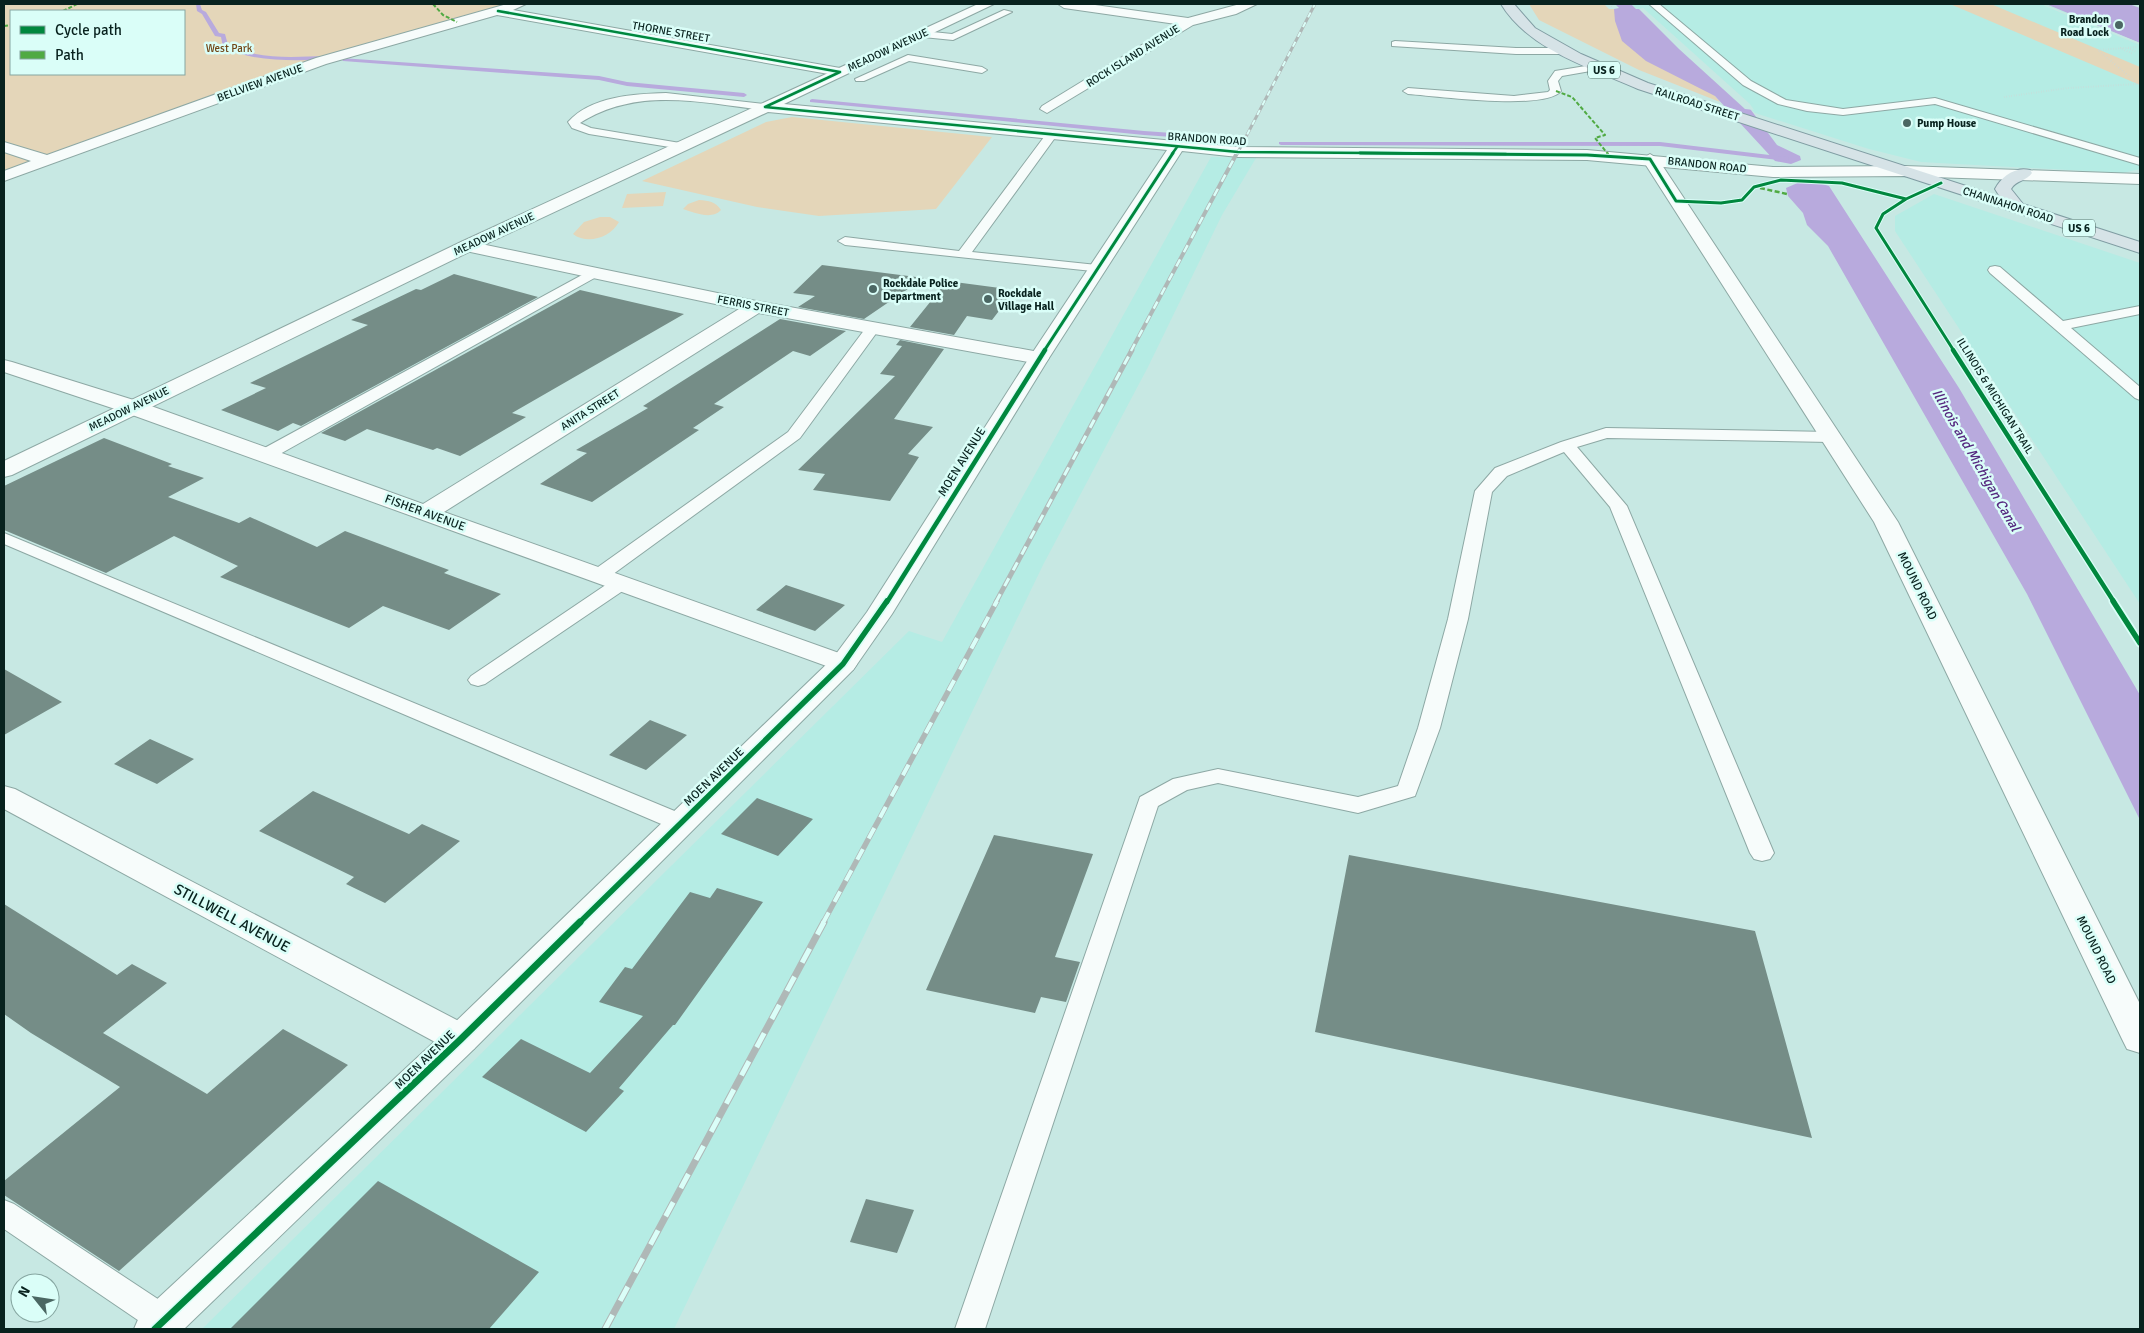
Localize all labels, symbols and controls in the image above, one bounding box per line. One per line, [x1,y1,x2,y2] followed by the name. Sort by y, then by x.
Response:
[10,10,185,75] legend
[2060,13,2109,39] place label: Brandon Road Lock
[631,19,711,45] street label: THORNE STREET
[2113,19,2125,31] marker: Brandon Road Lock
[55,21,122,39] text: Cycle path
[1084,22,1182,90] street label: ROCK ISLAND AVENUE
[846,26,930,74] street label: MEADOW AVENUE
[206,42,253,55] park label: West Park
[55,46,84,64] text: Path
[215,61,305,105] street label: BELLVIEW AVENUE
[1588,62,1620,78] road number: US 6
[1653,84,1741,124] street label: RAILROAD STREET
[1901,117,1913,129] marker: Pump House
[1917,117,1977,130] place label: Pump House
[1167,130,1247,148] street label: BRANDON ROAD
[1667,154,1747,176] street label: BRANDON ROAD
[1961,184,2055,226] street label: CHANNAHON ROAD
[452,210,536,258] street label: MEADOW AVENUE
[2063,220,2095,237] road number: US 6
[883,277,959,303] place label: Rockdale Police Department
[867,283,879,295] marker: Rockdale Police Department
[998,287,1055,313] place label: Rockdale Village Hall
[716,293,790,319] street label: FERRIS STREET
[982,293,994,305] marker: Rockdale Village Hall
[1954,336,2036,457] street label: ILLINOIS & MICHIGAN TRAIL
[87,384,171,434] street label: MEADOW AVENUE
[558,386,622,433] street label: ANITA STREET
[1928,386,2024,535] water label: Illinois and Michigan Canal
[935,425,989,499] street label: MOEN AVENUE
[383,491,467,535] street label: FISHER AVENUE
[1894,549,1940,623] street label: MOUND ROAD
[681,744,748,810] street label: MOEN AVENUE
[171,880,293,956] street label: STILLWELL AVENUE
[2073,913,2119,987] street label: MOUND ROAD
[392,1027,459,1093] street label: MOEN AVENUE
[10,1273,60,1323] north arrow
[14,1283,34,1300] text: N

